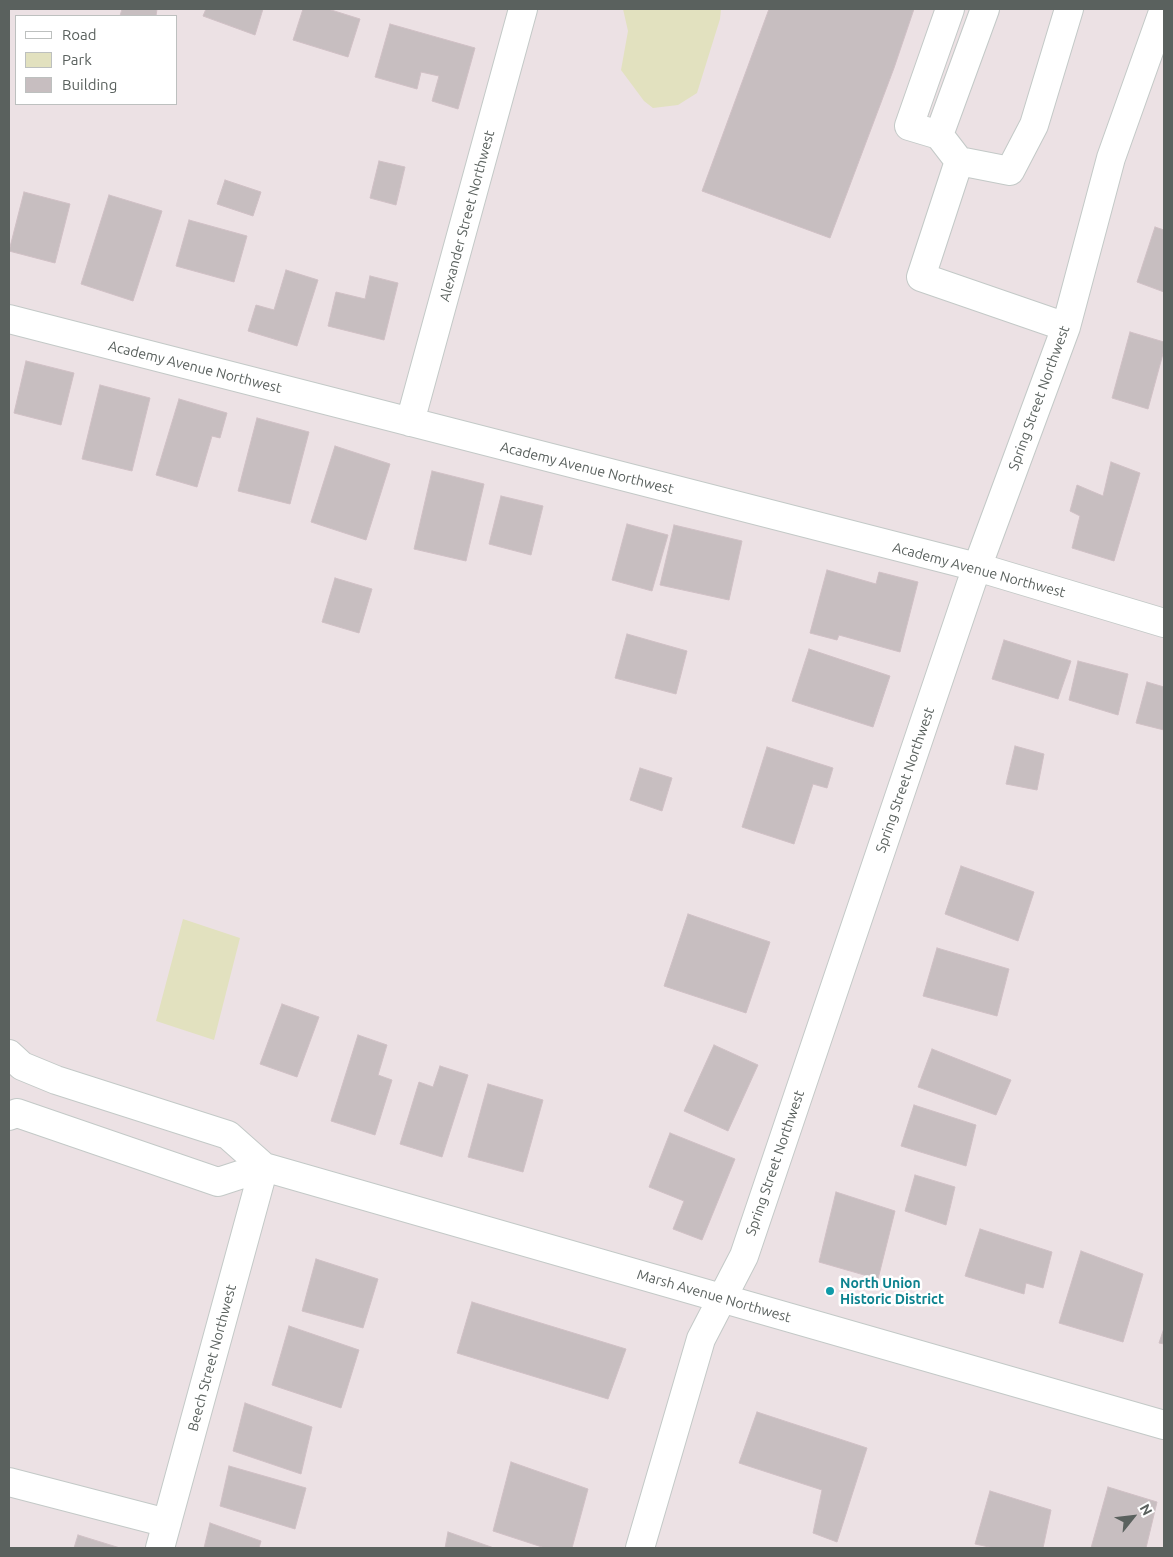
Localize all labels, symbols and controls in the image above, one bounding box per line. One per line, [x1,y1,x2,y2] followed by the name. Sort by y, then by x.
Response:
[15,15,178,105] legend
[62,26,97,43] text: Road
[62,51,92,68] text: Park
[62,76,117,93] text: Building
[436,129,498,303] street label: Alexander Street Northwest
[1005,323,1073,473] street label: Spring Street Northwest
[107,337,283,397] street label: Academy Avenue Northwest
[499,438,675,498] street label: Academy Avenue Northwest
[891,539,1067,601] street label: Academy Avenue Northwest
[872,705,938,855] street label: Spring Street Northwest
[742,1088,808,1238] street label: Spring Street Northwest
[635,1266,793,1326] street label: Marsh Avenue Northwest
[840,1275,944,1308] place label: North Union Historic District
[184,1283,240,1433] street label: Beech Street Northwest
[824,1285,836,1297] marker: North Union Historic District
[1108,1492,1158,1542] north arrow
[1137,1501,1156,1518] text: N

